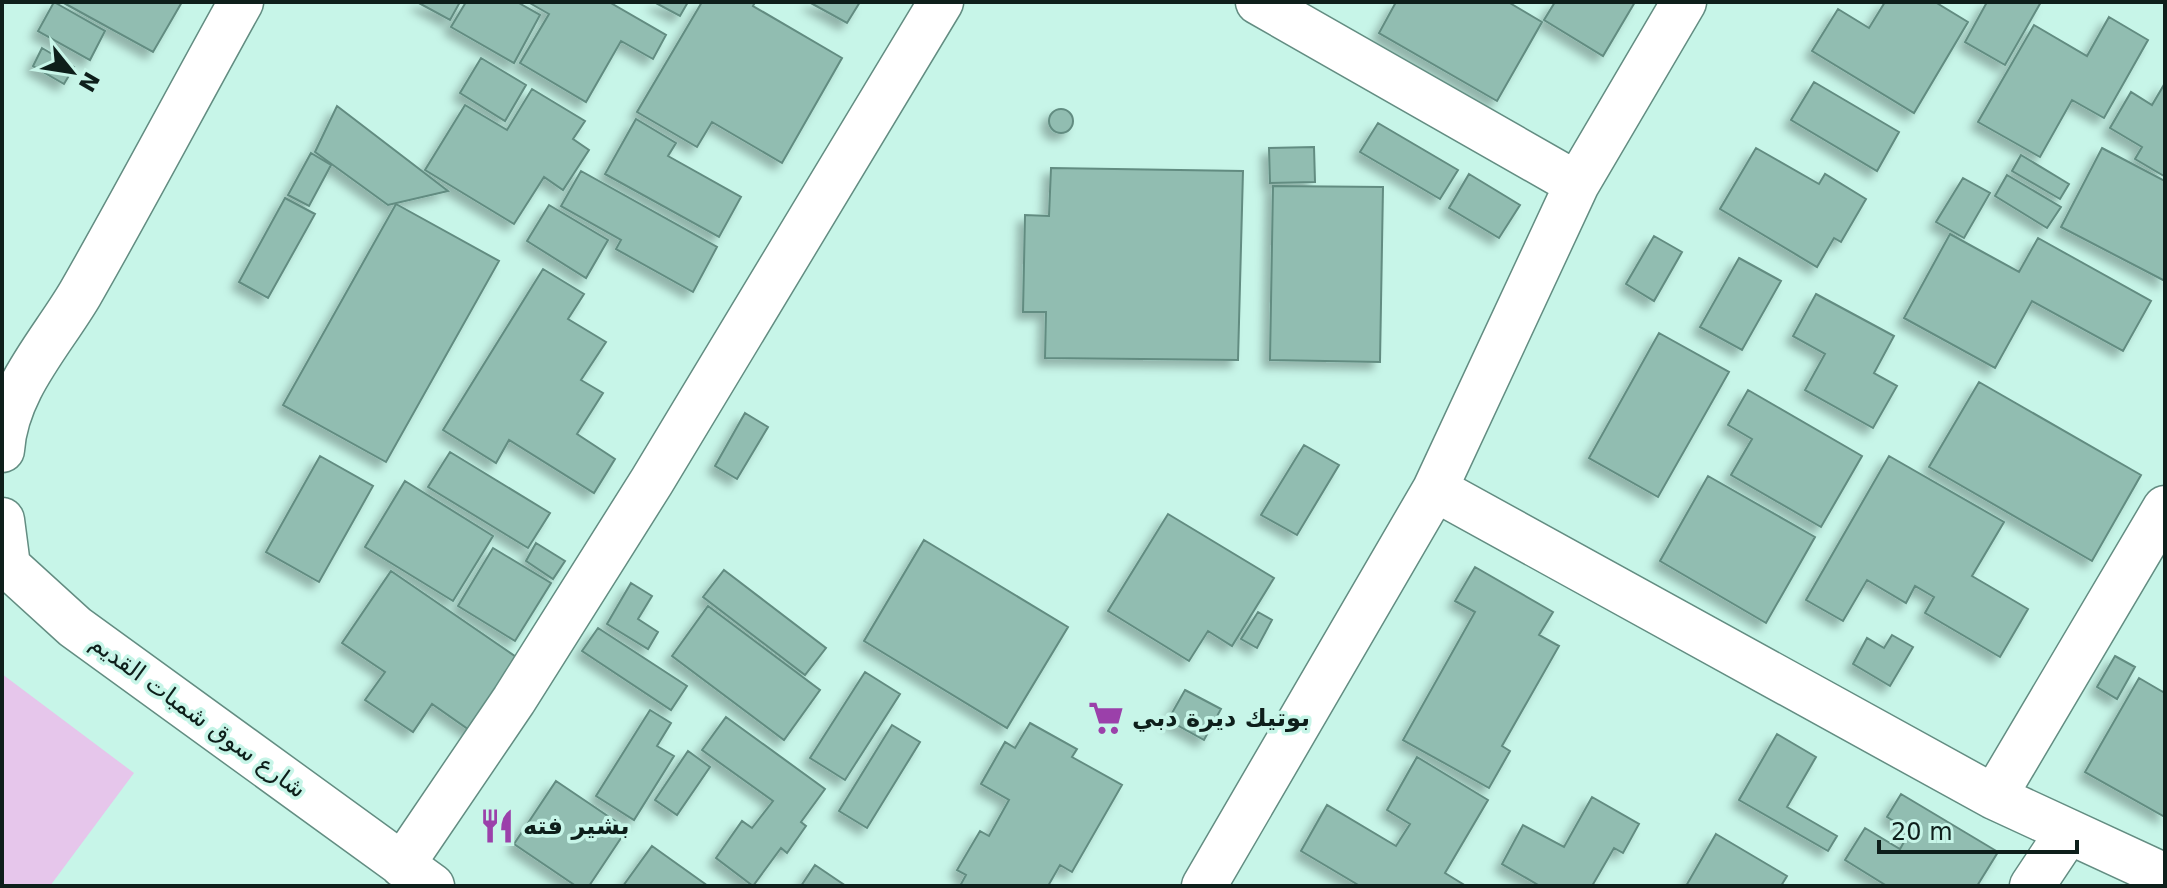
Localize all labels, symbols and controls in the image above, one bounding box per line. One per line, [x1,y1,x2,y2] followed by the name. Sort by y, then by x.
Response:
[32,32,112,112] north arrow
[73,68,104,96] text: N
[85,628,311,804] street label: شارع سوق شمبات القديم
[1087,699,1125,737] supermarket icon: بوتيك ديرة دبي
[1132,704,1310,732] place label: بوتيك ديرة دبي
[1879,804,2077,854] scale bar
[478,807,516,845] restaurant icon: بشير فته
[523,812,630,840] place label: بشير فته
[1891,818,1953,846] text: 20 m

